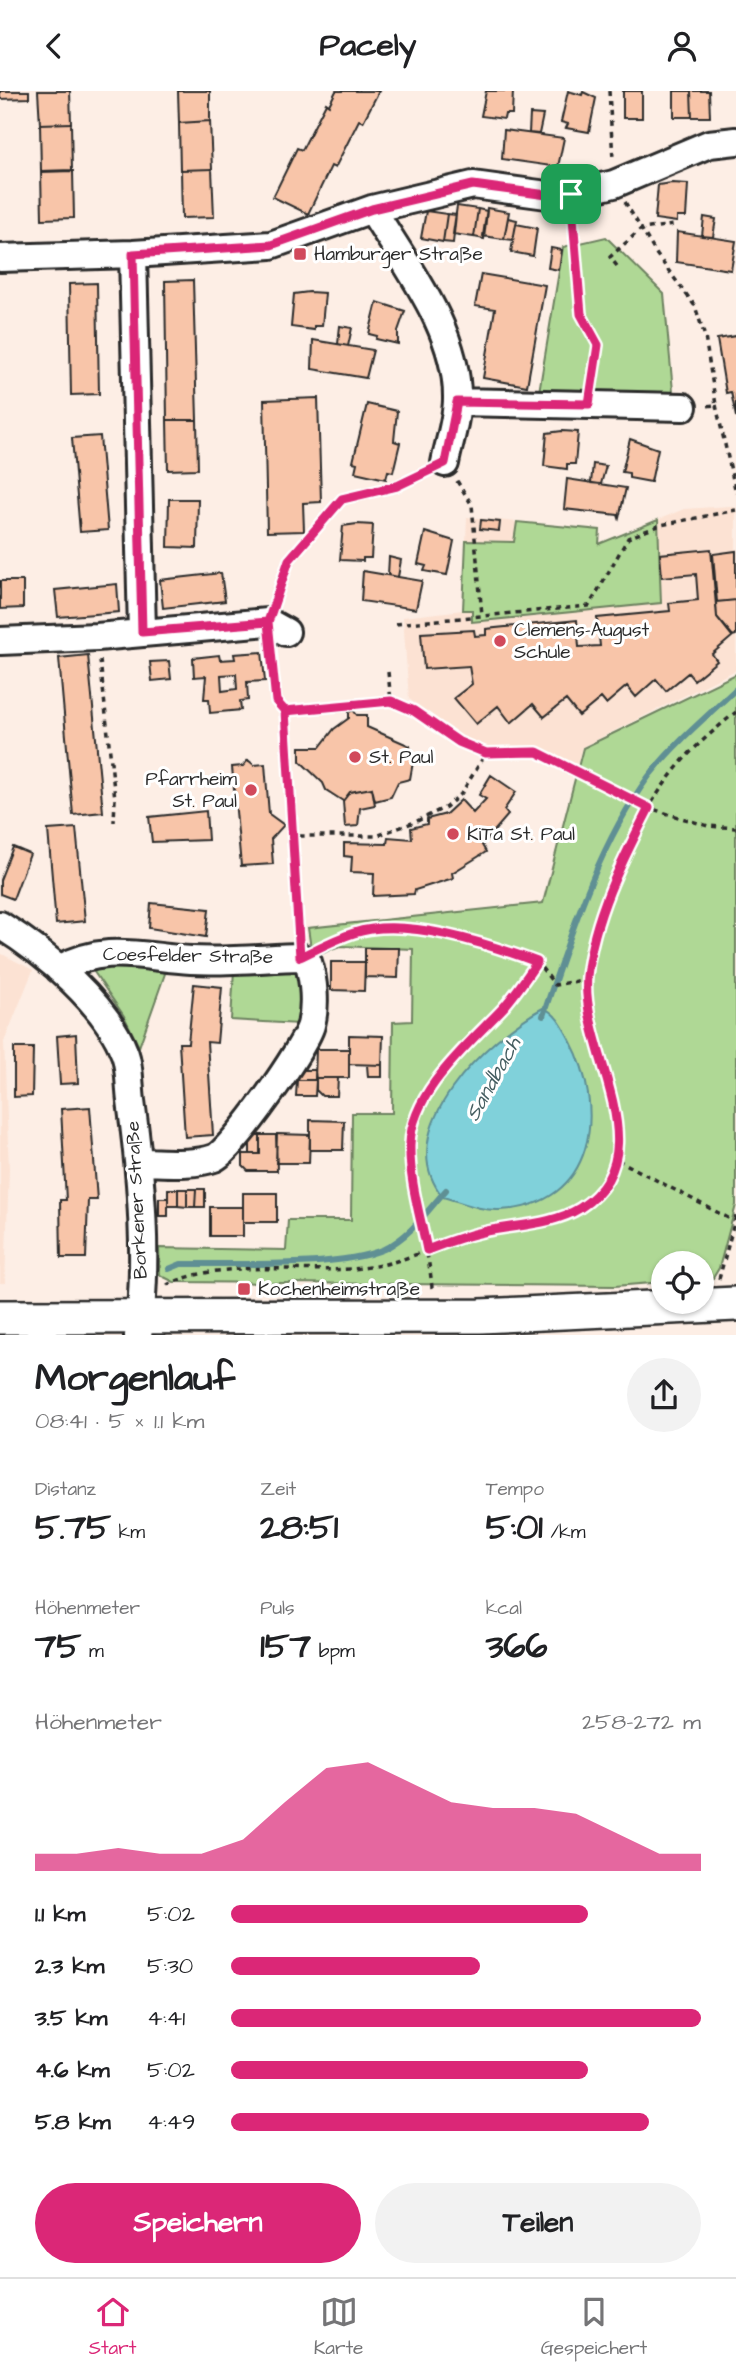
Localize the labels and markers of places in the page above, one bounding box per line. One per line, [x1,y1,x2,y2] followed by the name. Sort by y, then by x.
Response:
[541,164,601,224] pin
[314,241,483,269] place label: Hamburger Straße
[292,246,308,262] marker: Hamburger Straße
[514,617,650,666] place label: Clemens-August Schule
[492,633,508,649] marker: Clemens-August Schule
[369,744,434,771] place label: St. Paul
[347,749,363,765] marker: St. Paul
[146,766,237,815] place label: Pfarrheim St. Paul
[243,782,259,798] marker: Pfarrheim St. Paul
[467,821,575,848] place label: KiTa St. Paul
[445,826,461,842] marker: KiTa St. Paul
[258,1276,420,1303] place label: Kochenheimstraße
[236,1281,252,1297] marker: Kochenheimstraße

